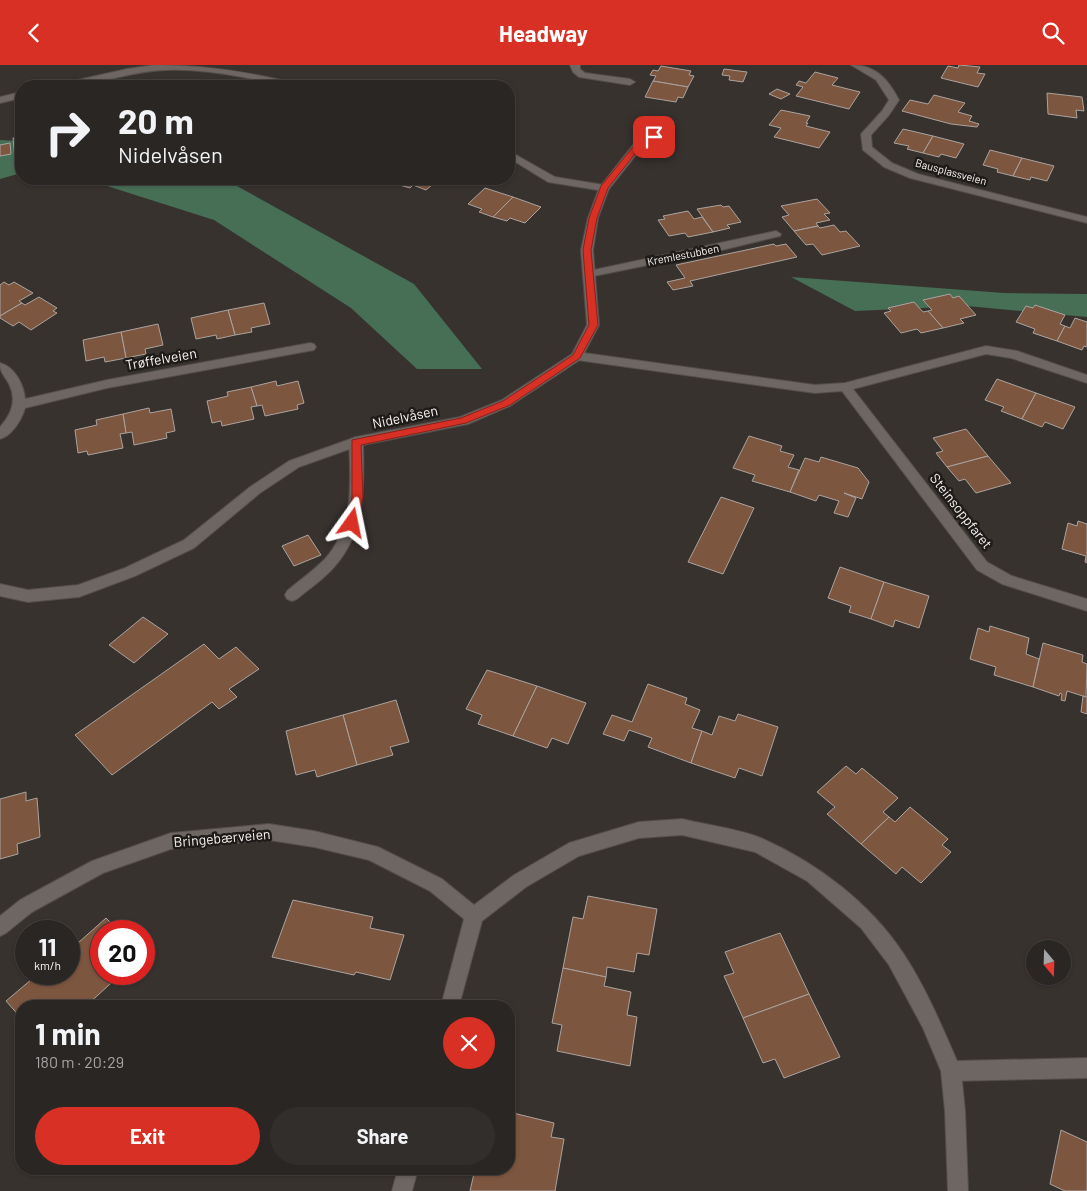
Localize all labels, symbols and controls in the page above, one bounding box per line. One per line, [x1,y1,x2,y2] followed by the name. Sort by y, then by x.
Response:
[20,19,48,47] icon: back
[1039,19,1067,47] icon: search
[499,20,588,46] text: Headway
[118,99,194,141] text: 20 m
[35,100,100,165] icon: right
[633,116,675,158] pin
[640,123,668,151] icon: arrive
[118,141,223,167] text: Nidelvåsen
[914,156,988,187] street label: Bausplassveien
[646,241,720,268] street label: Kremlestubben
[124,344,198,373] street label: Trøffelveien
[370,401,439,432] street label: Nidelvåsen
[927,470,996,552] street label: Steinsoppfaret
[325,496,377,548] position arrow
[173,825,271,850] street label: Bringebærveien
[90,920,155,985] speed limit sign: 20
[39,931,56,961] text: 11
[1026,940,1071,985] north arrow
[1026,940,1071,985] map controls
[34,958,61,972] text: km/h
[35,1015,101,1051] text: 1 min
[443,1017,495,1069] button: close
[35,1052,124,1071] text: 180 m · 20:29
[35,1107,260,1165] button: Exit
[270,1107,495,1165] button: Share

